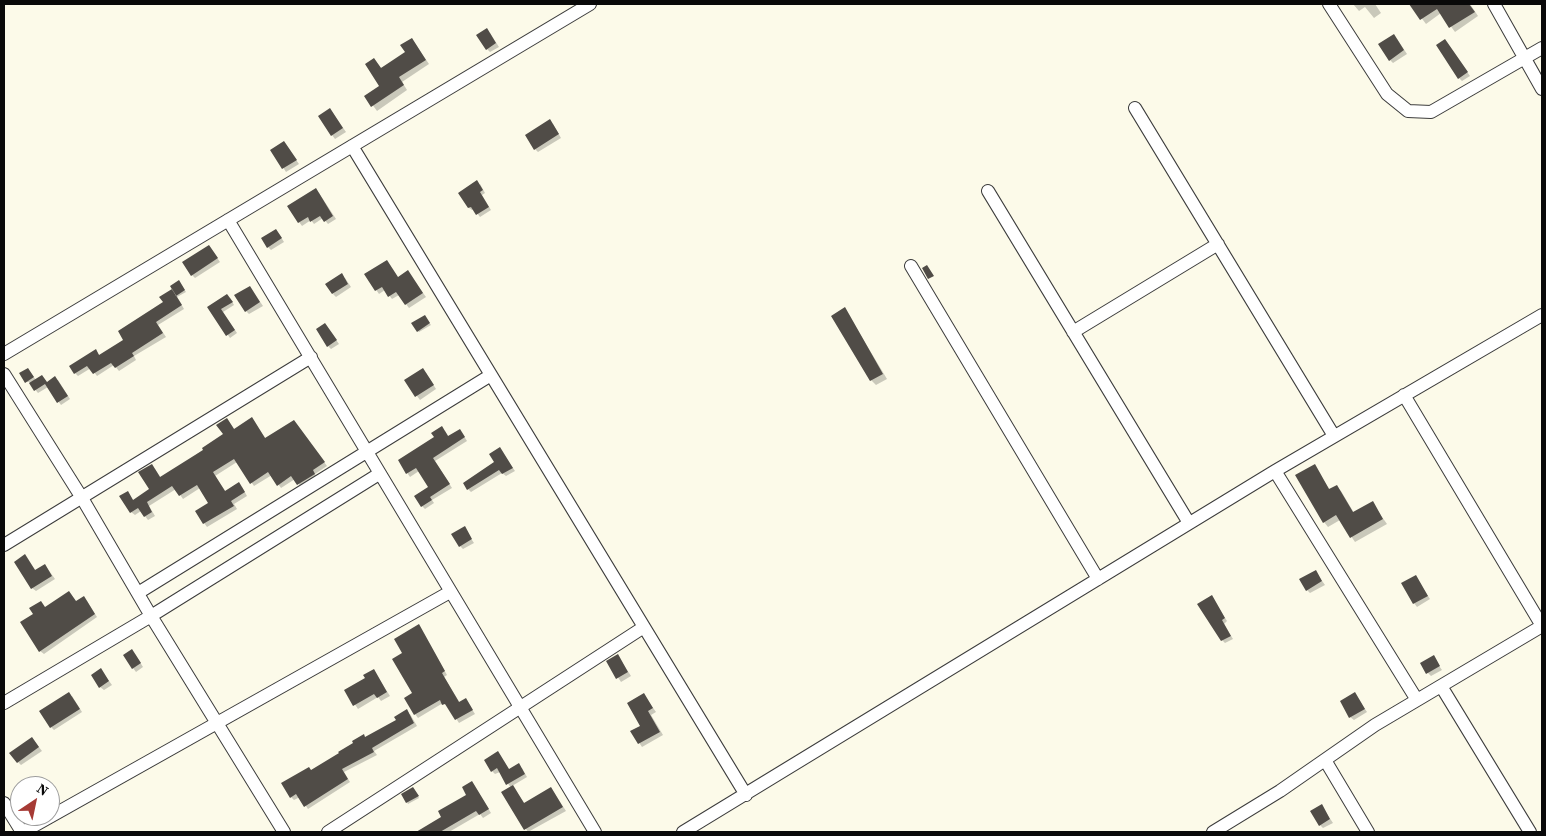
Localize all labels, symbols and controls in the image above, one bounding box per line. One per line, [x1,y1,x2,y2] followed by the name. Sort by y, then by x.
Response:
[10,776,60,826] north arrow
[33,778,53,801] text: N

